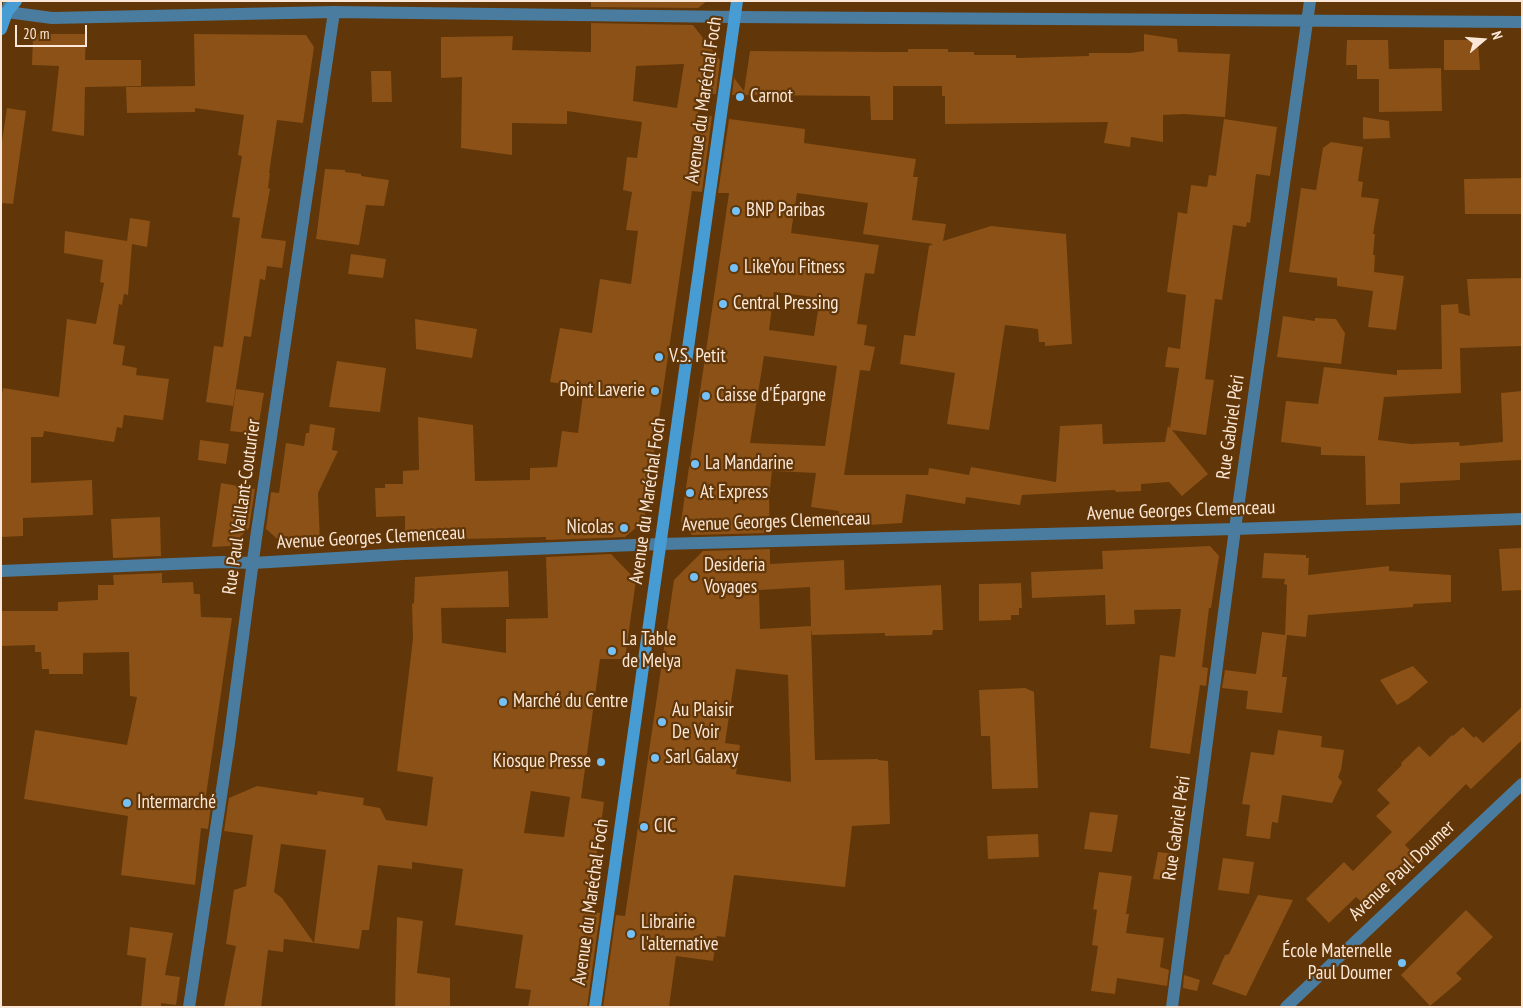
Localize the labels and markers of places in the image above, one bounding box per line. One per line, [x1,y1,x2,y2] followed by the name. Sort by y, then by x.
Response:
[750,86,793,108] place label: Carnot
[734,91,746,103] marker: Carnot
[746,200,825,222] place label: BNP Paribas
[730,205,742,217] marker: BNP Paribas
[744,257,845,279] place label: LikeYou Fitness
[728,262,740,274] marker: LikeYou Fitness
[733,293,838,315] place label: Central Pressing
[717,298,729,310] marker: Central Pressing
[669,346,726,368] place label: V.S. Petit
[653,351,665,363] marker: V.S. Petit
[559,380,645,402] place label: Point Laverie
[649,385,661,397] marker: Point Laverie
[716,385,826,407] place label: Caisse d'Épargne
[700,390,712,402] marker: Caisse d'Épargne
[705,453,794,475] place label: La Mandarine
[689,458,701,470] marker: La Mandarine
[700,482,768,504] place label: At Express
[684,487,696,499] marker: At Express
[567,517,614,539] place label: Nicolas
[618,522,630,534] marker: Nicolas
[704,555,765,599] place label: Desideria Voyages
[688,571,700,583] marker: Desideria Voyages
[622,629,681,673] place label: La Table de Melya
[606,645,618,657] marker: La Table de Melya
[513,691,628,713] place label: Marché du Centre
[497,696,509,708] marker: Marché du Centre
[672,700,734,744] place label: Au Plaisir De Voir
[656,716,668,728] marker: Au Plaisir De Voir
[665,747,738,769] place label: Sarl Galaxy
[493,751,591,773] place label: Kiosque Presse
[649,752,661,764] marker: Sarl Galaxy
[595,756,607,768] marker: Kiosque Presse
[137,792,216,814] place label: Intermarché
[121,797,133,809] marker: Intermarché
[654,816,676,838] place label: CIC
[638,821,650,833] marker: CIC
[641,912,719,956] place label: Librairie l'alternative
[625,928,637,940] marker: Librairie l'alternative
[1282,941,1392,985] place label: École Maternelle Paul Doumer
[1396,957,1408,969] marker: École Maternelle Paul Doumer

